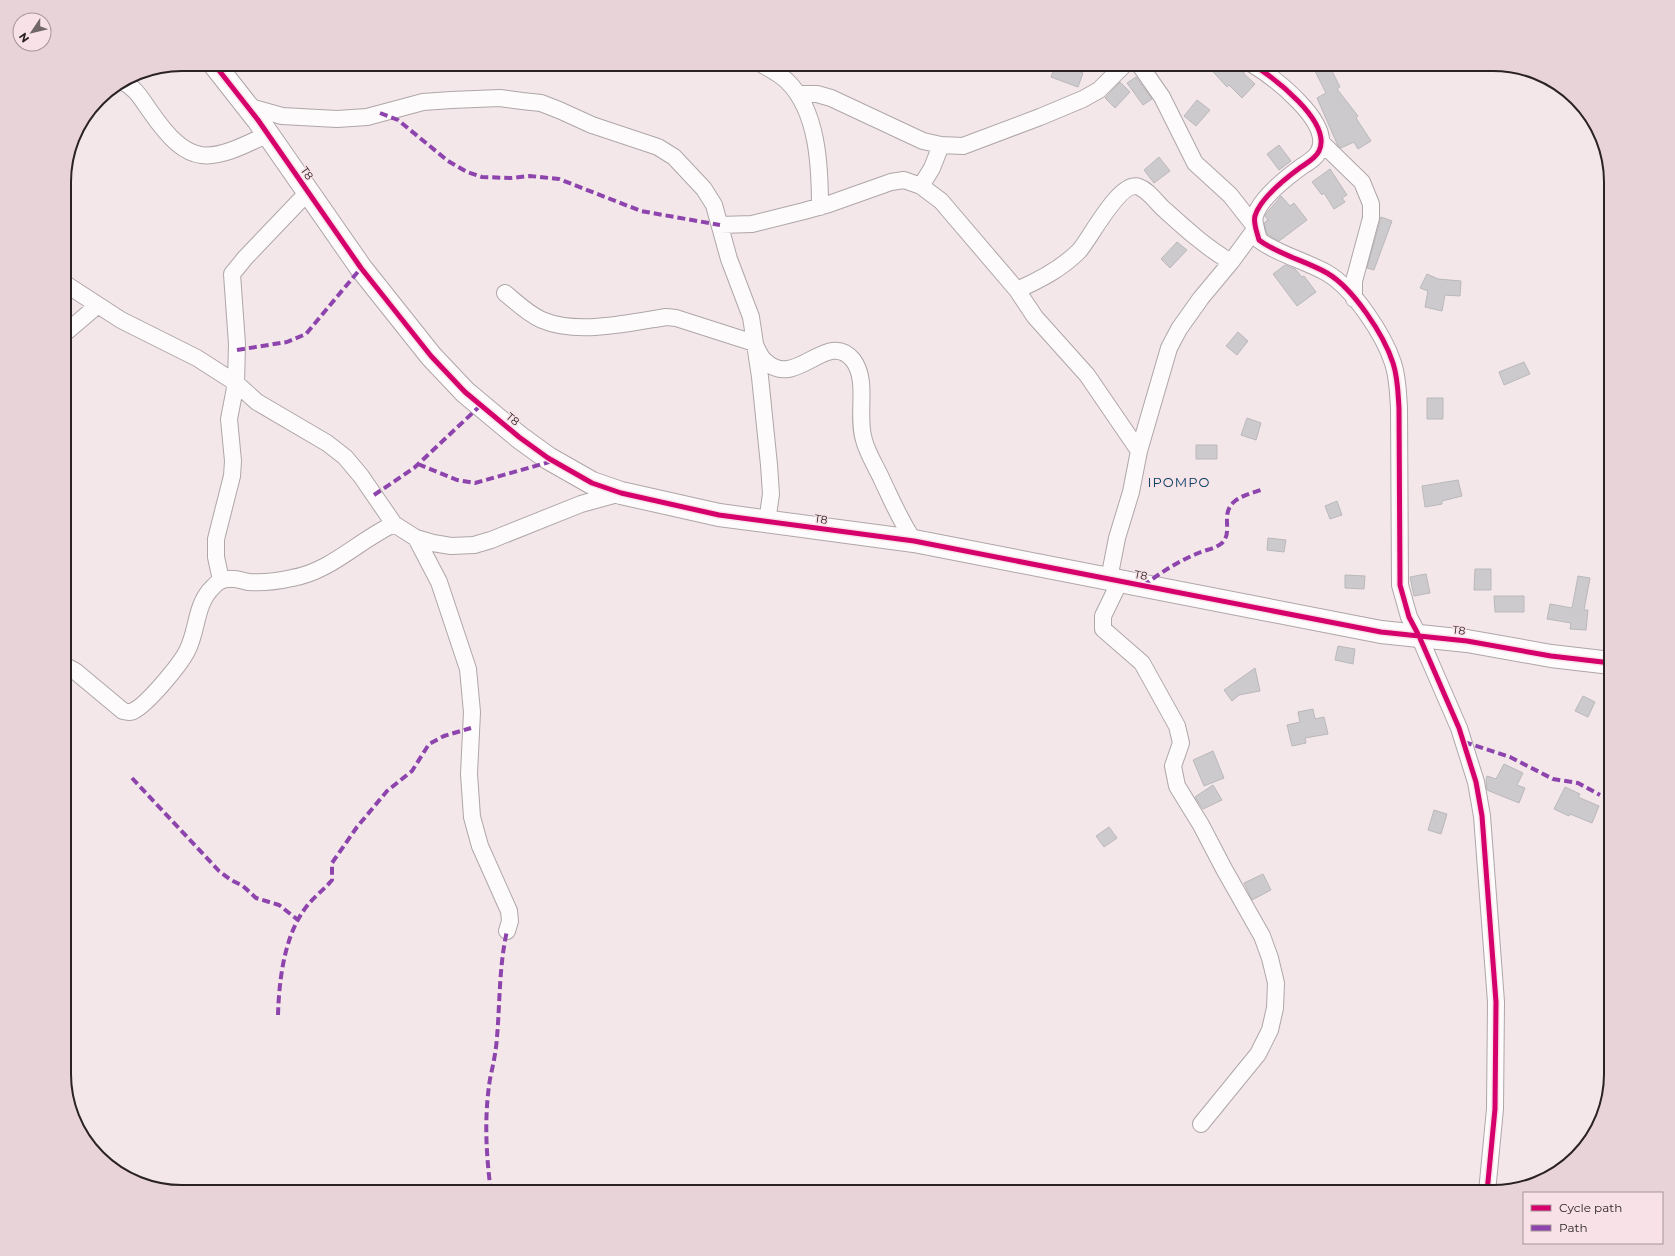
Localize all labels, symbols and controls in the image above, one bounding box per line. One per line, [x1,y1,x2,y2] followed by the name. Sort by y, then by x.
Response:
[12,12,52,52] north arrow
[16,30,32,45] text: N
[297,164,317,182] street label: T8
[503,409,523,429] street label: T8
[1148,474,1210,490] district label: IPOMPO
[813,511,829,527] street label: T8
[1133,567,1149,583] street label: T8
[1452,622,1466,638] street label: T8
[1523,1192,1663,1244] legend
[1559,1200,1622,1215] text: Cycle path
[1559,1220,1588,1235] text: Path

